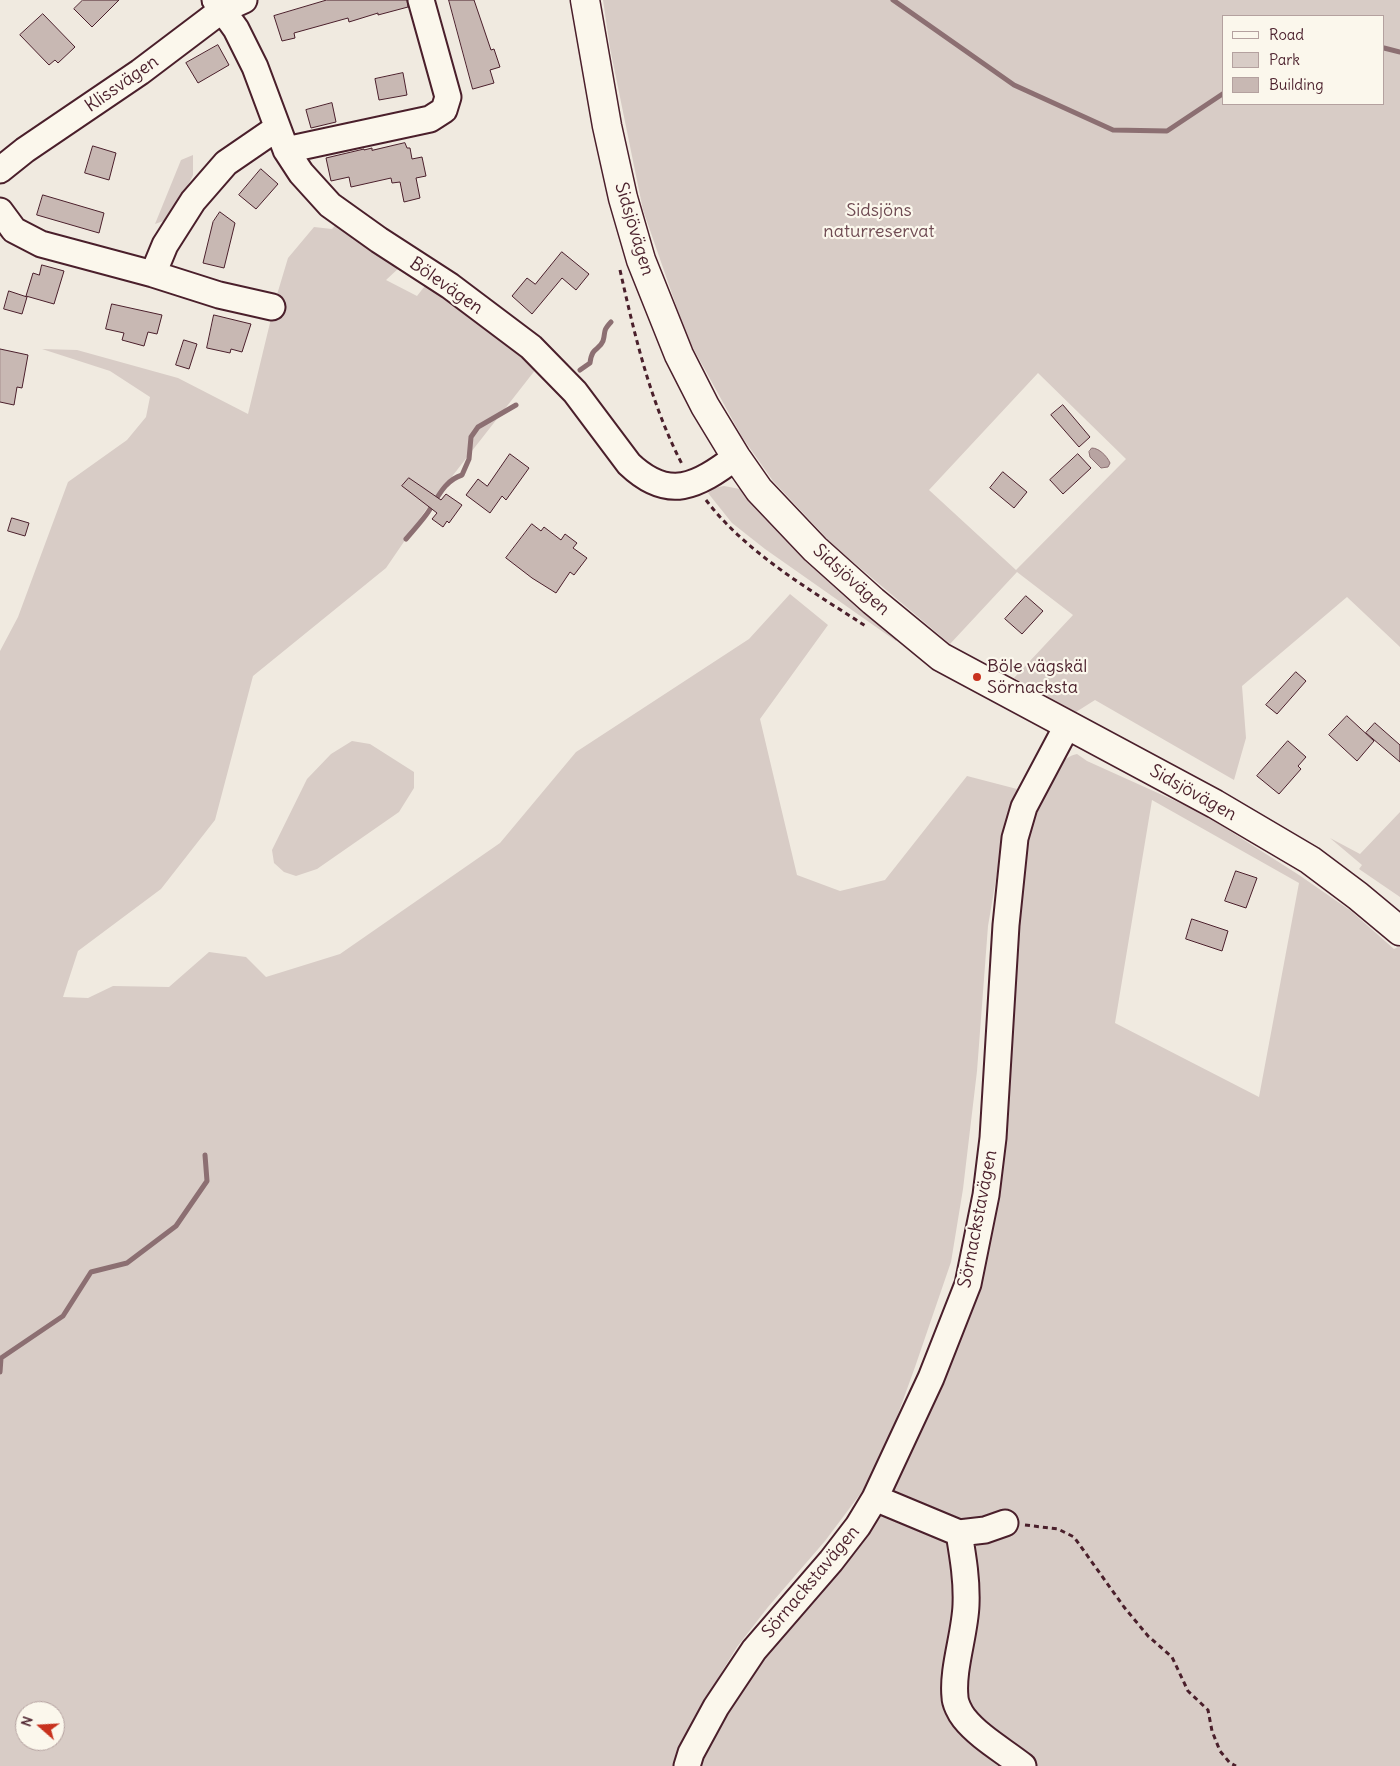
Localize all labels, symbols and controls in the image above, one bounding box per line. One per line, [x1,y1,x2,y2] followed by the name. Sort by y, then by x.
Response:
[1222,15,1385,105] legend
[1269,25,1304,44] text: Road
[1269,50,1300,69] text: Park
[81,51,163,117] street label: Klissvägen
[1269,75,1324,94] text: Building
[610,180,658,278] street label: Sidsjövägen
[823,200,935,242] park label: Sidsjöns naturreservat
[405,253,487,319] street label: Bölevägen
[808,540,894,620] street label: Sidsjövägen
[987,656,1087,699] place label: Böle vägskäl Sörnacksta
[971,671,983,683] marker: Böle vägskäl Sörnacksta
[1146,760,1240,826] street label: Sidsjövägen
[954,1148,1002,1290] street label: Sörnackstavägen
[758,1521,864,1643] street label: Sörnackstavägen
[15,1701,65,1751] north arrow
[17,1714,37,1729] text: N

